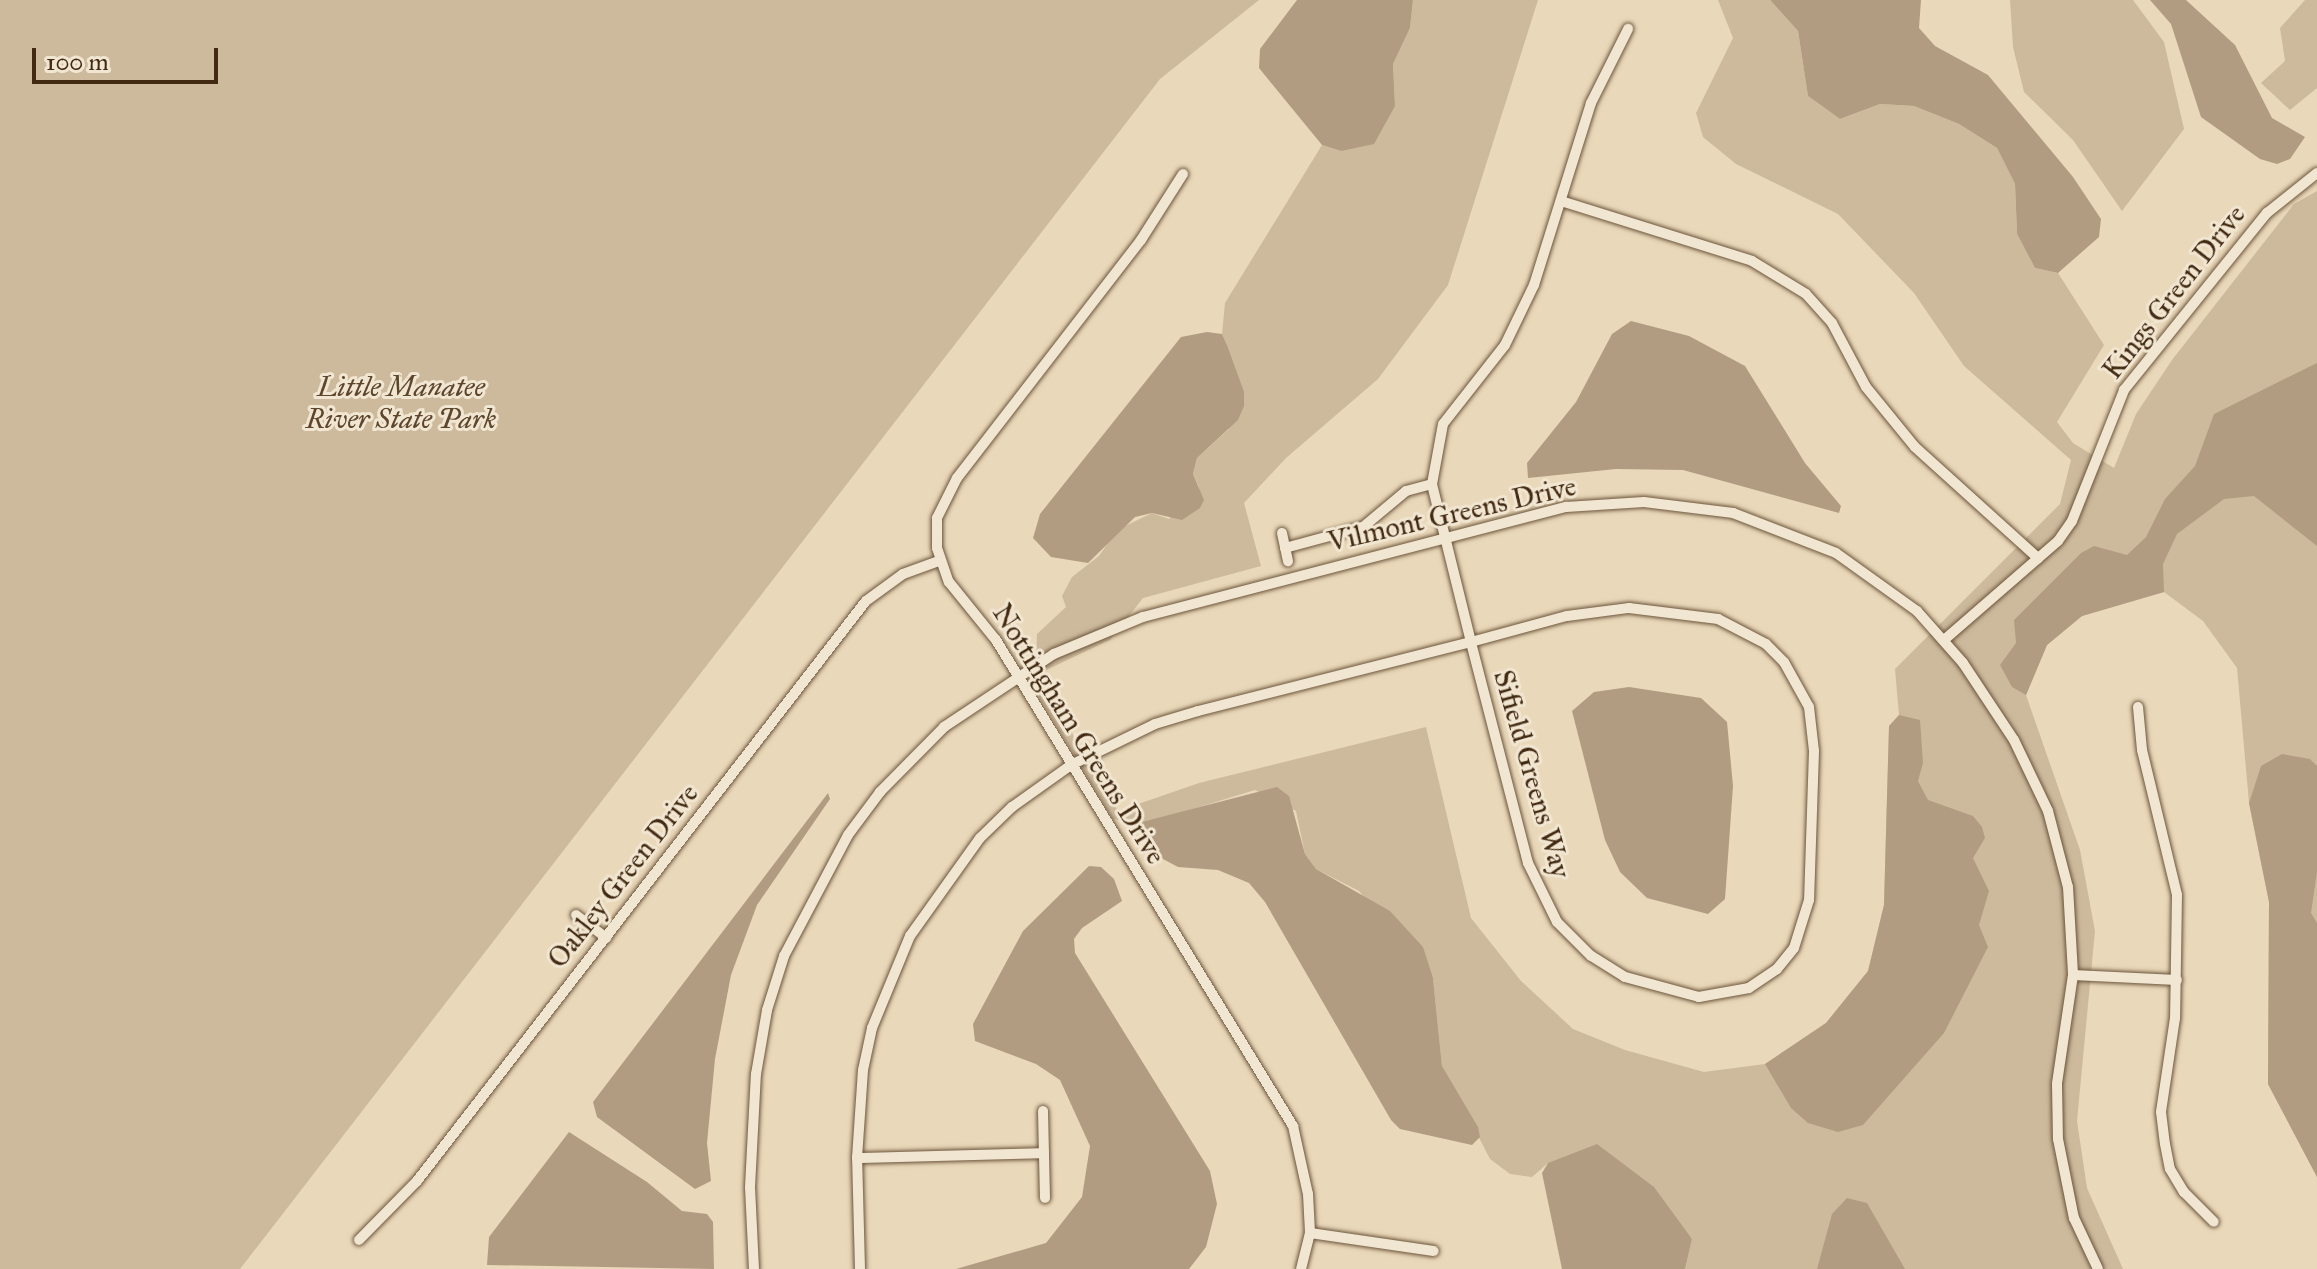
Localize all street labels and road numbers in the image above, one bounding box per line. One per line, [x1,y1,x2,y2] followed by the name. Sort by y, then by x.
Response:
[2095,198,2253,386] street label: Kings Green Drive
[1325,469,1579,559] street label: Vilmont Greens Drive
[985,598,1173,870] street label: Nottingham Greens Drive
[1486,666,1578,882] street label: Sifield Greens Way
[541,777,705,975] street label: Oakley Green Drive

